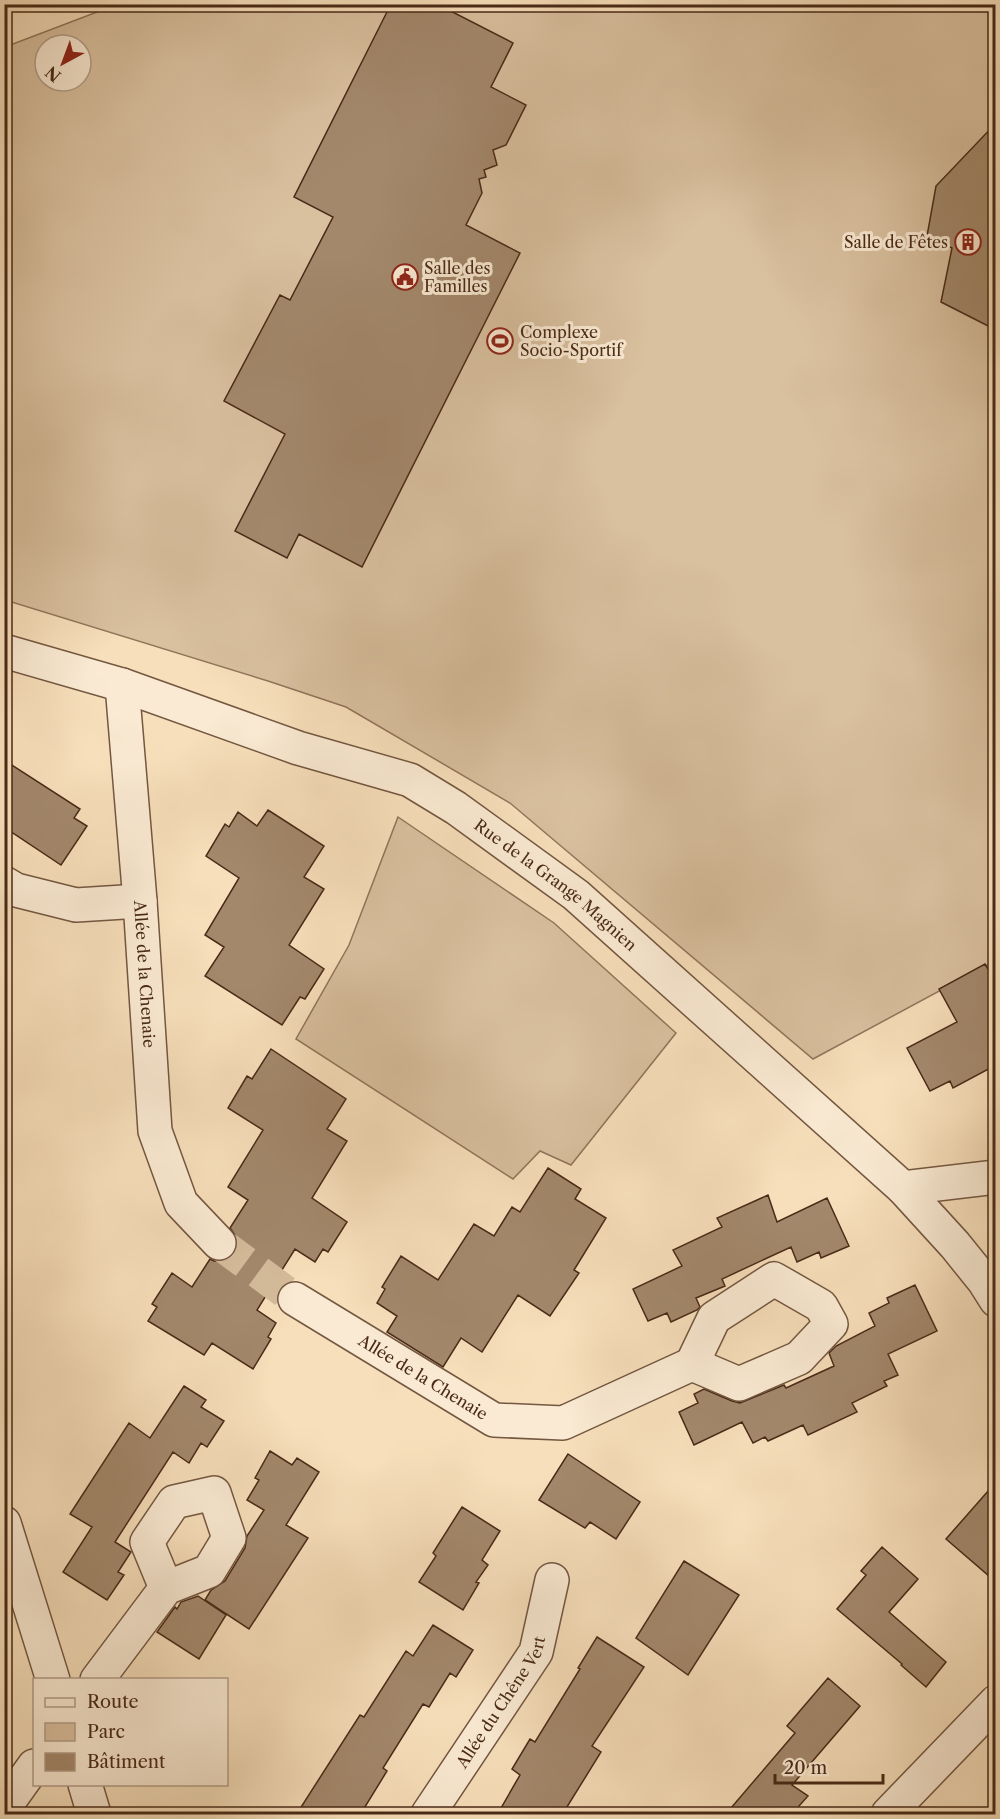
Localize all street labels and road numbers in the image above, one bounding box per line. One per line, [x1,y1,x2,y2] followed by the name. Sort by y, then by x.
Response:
[470,815,641,955] street label: Rue de la Grange Magnien
[130,899,160,1048] street label: Allée de la Chenaie
[354,1330,491,1424] street label: Allée de la Chenaie
[451,1634,549,1773] street label: Allée du Chêne Vert

